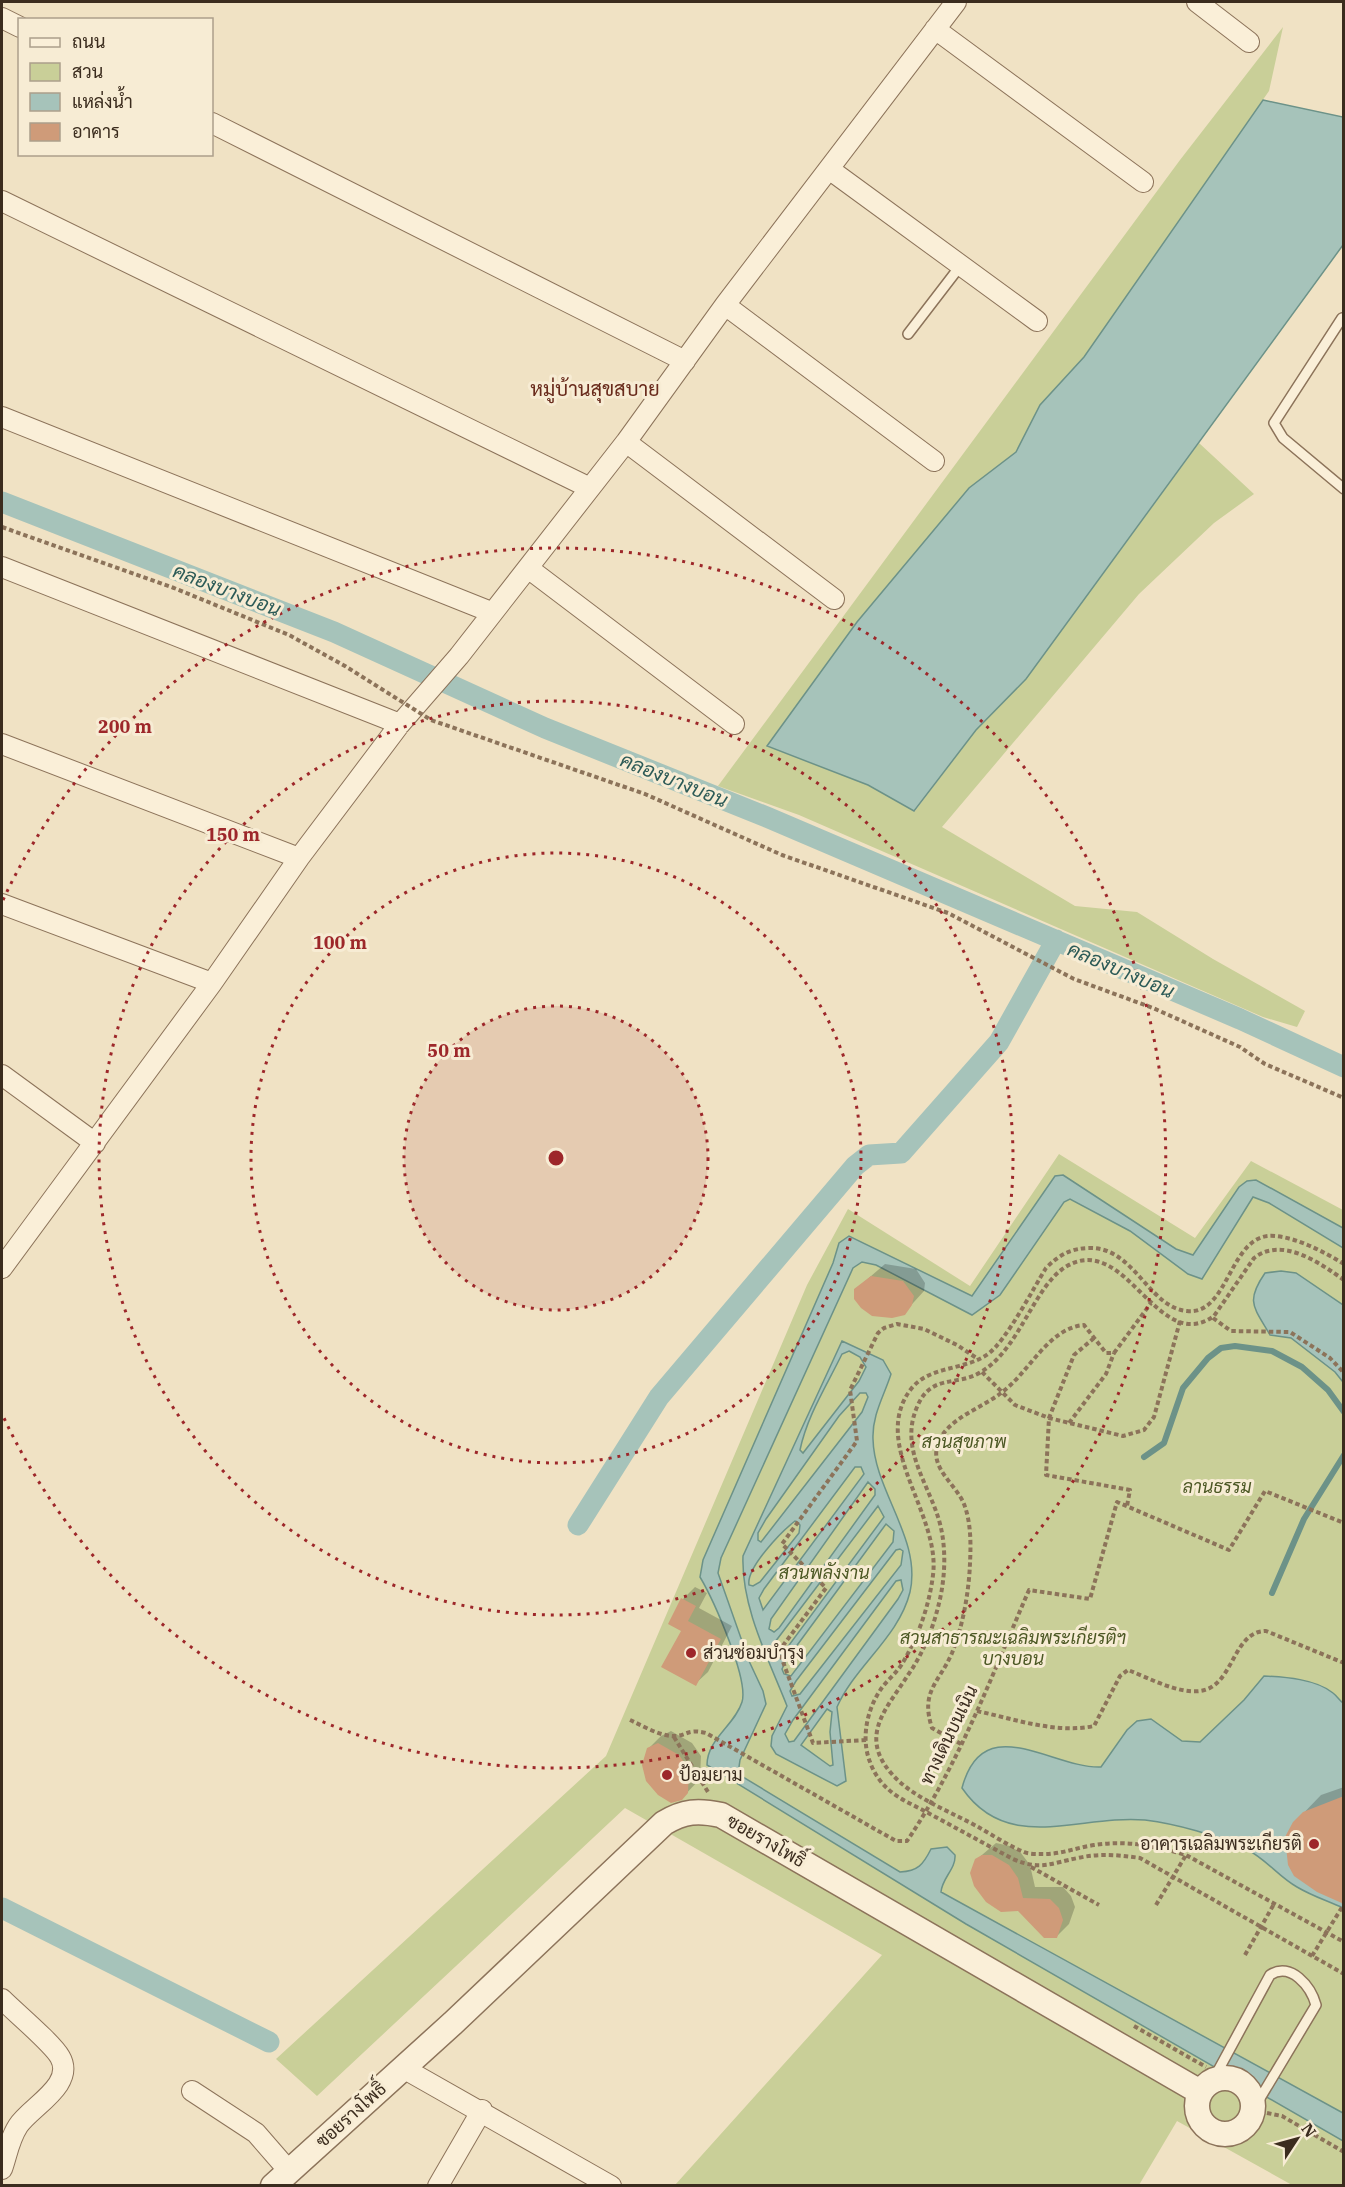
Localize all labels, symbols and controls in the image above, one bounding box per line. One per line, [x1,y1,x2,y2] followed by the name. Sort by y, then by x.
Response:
[18,18,213,156] legend
[72,30,105,53] text: ถนน
[72,60,103,83] text: สวน
[72,86,133,113] text: แหล่งน้ำ
[72,120,120,143] text: อาคาร
[530,375,660,404] district label: หมู่บ้านสุขสบาย
[169,557,285,623] water label: คลองบางบอน
[98,715,153,738] text: 200 m
[616,746,732,813] water label: คลองบางบอน
[206,823,261,846] text: 150 m
[313,931,368,954] text: 100 m
[1064,935,1179,1004] water label: คลองบางบอน
[427,1039,471,1062] text: 50 m
[546,1148,566,1168] centre of rings
[921,1430,1007,1454] park label: สวนสุขภาพ
[1183,1475,1251,1498] park label: ลานธรรม
[778,1561,870,1584] park label: สวนพลังงาน
[900,1625,1126,1670] park label: สวนสาธารณะเฉลิมพระเกียรติฯ บางบอน
[703,1641,804,1665] place label: ส่วนซ่อมบำรุง
[684,1646,698,1660] marker: ส่วนซ่อมบำรุง
[915,1681,983,1788] street label: ทางเดินบนเนิน
[679,1763,743,1786] place label: ป้อมยาม
[660,1768,674,1782] marker: ป้อมยาม
[723,1805,812,1872] street label: ซอยรางโพธิ์
[1140,1831,1302,1855] place label: อาคารเฉลิมพระเกียรติ
[1307,1837,1321,1851] marker: อาคารเฉลิมพระเกียรติ
[308,2074,391,2152] street label: ซอยรางโพธิ์
[1267,2109,1327,2169] north arrow
[1297,2119,1321,2141] text: N

